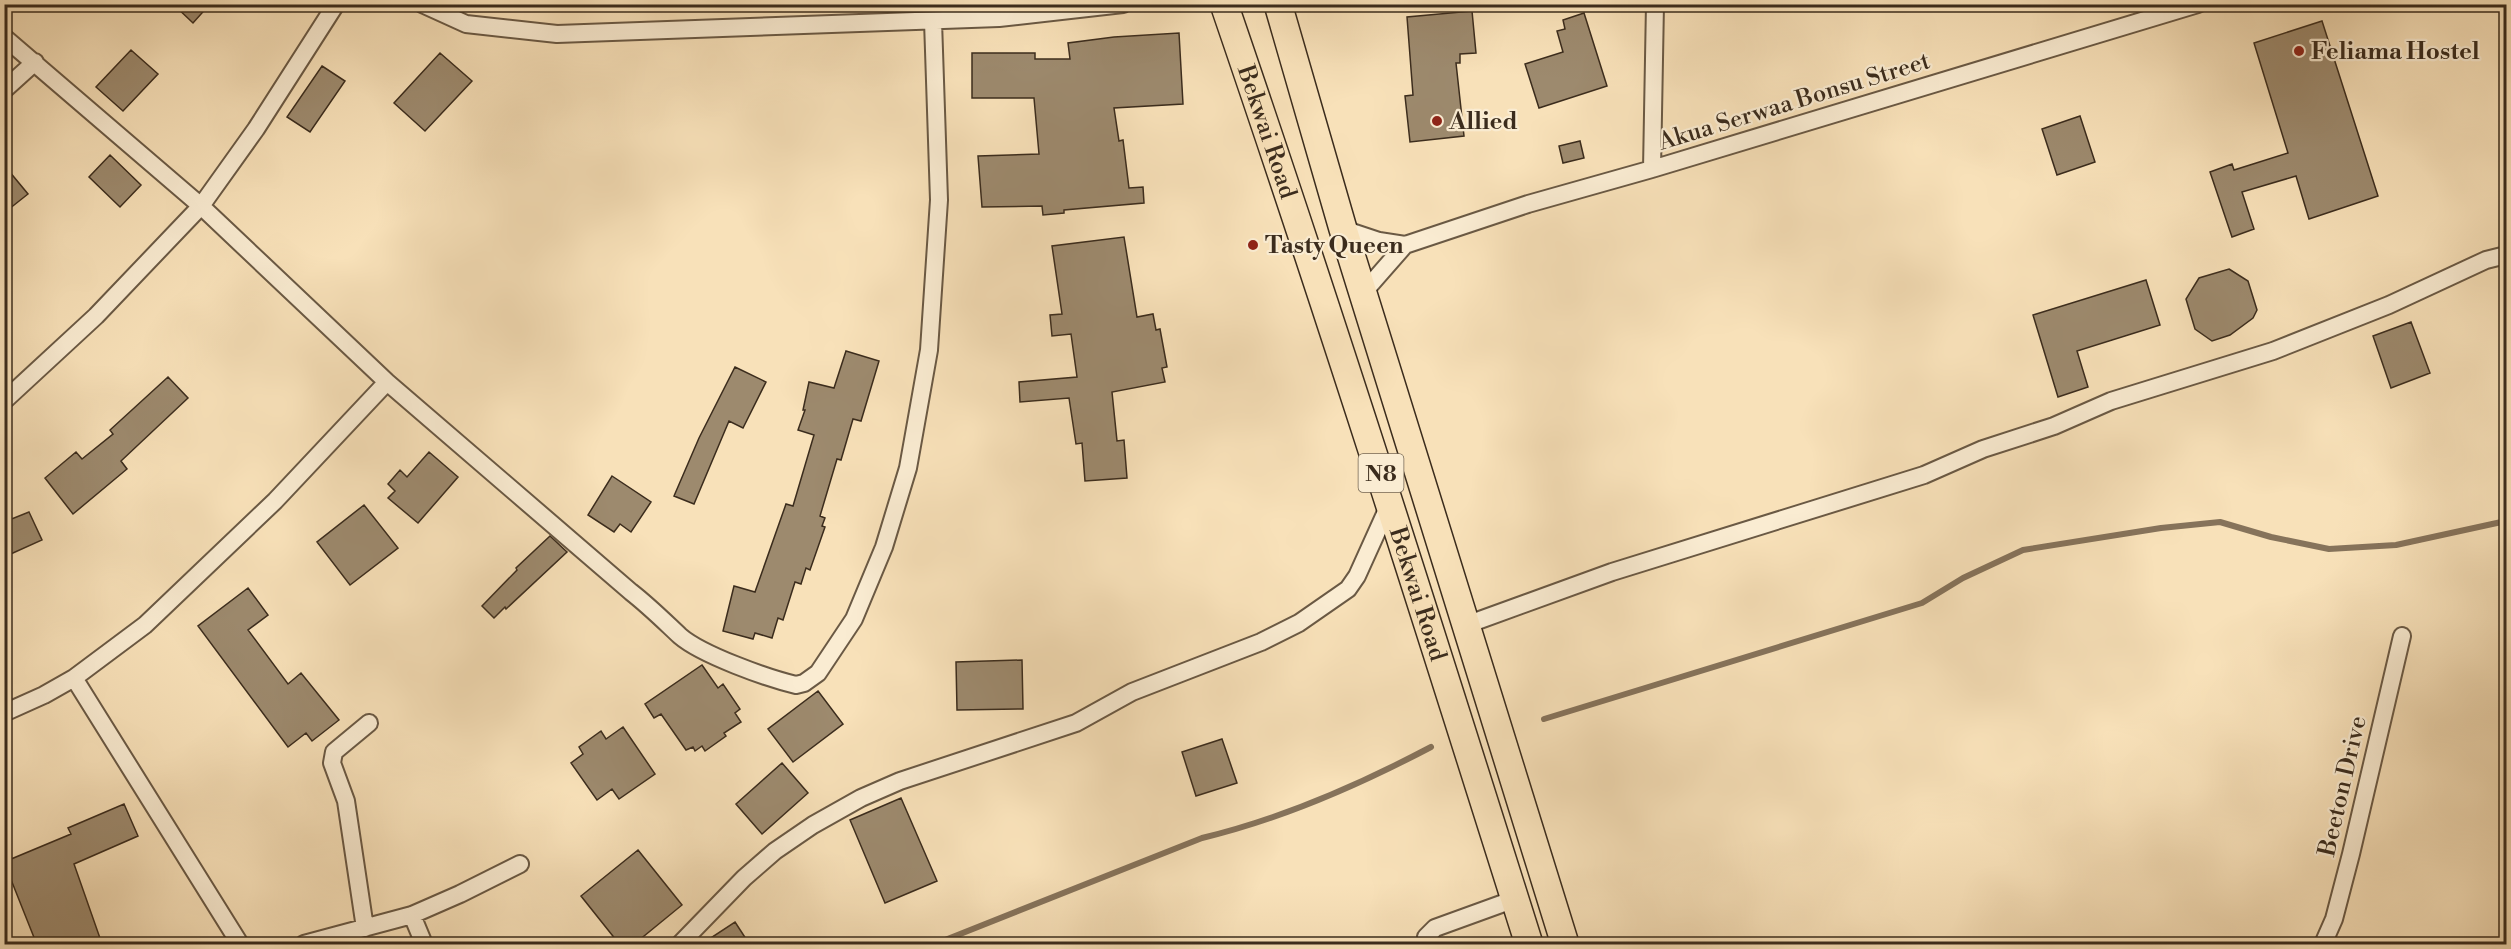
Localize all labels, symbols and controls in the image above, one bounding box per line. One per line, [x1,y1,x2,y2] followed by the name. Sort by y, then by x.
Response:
[2311,37,2480,67] place label: Feliama Hostel
[2292,44,2306,58] marker: Feliama Hostel
[1654,46,1934,158] street label: Akua Serwaa Bonsu Street
[1230,61,1303,203] street label: Bekwai Road
[1448,107,1518,137] place label: Allied
[1430,114,1444,128] marker: Allied
[1265,231,1404,261] place label: Tasty Queen
[1246,238,1260,252] marker: Tasty Queen
[1358,454,1404,492] road number: N8
[1381,522,1453,665] street label: Bekwai Road
[2312,713,2374,860] street label: Beeton Drive

